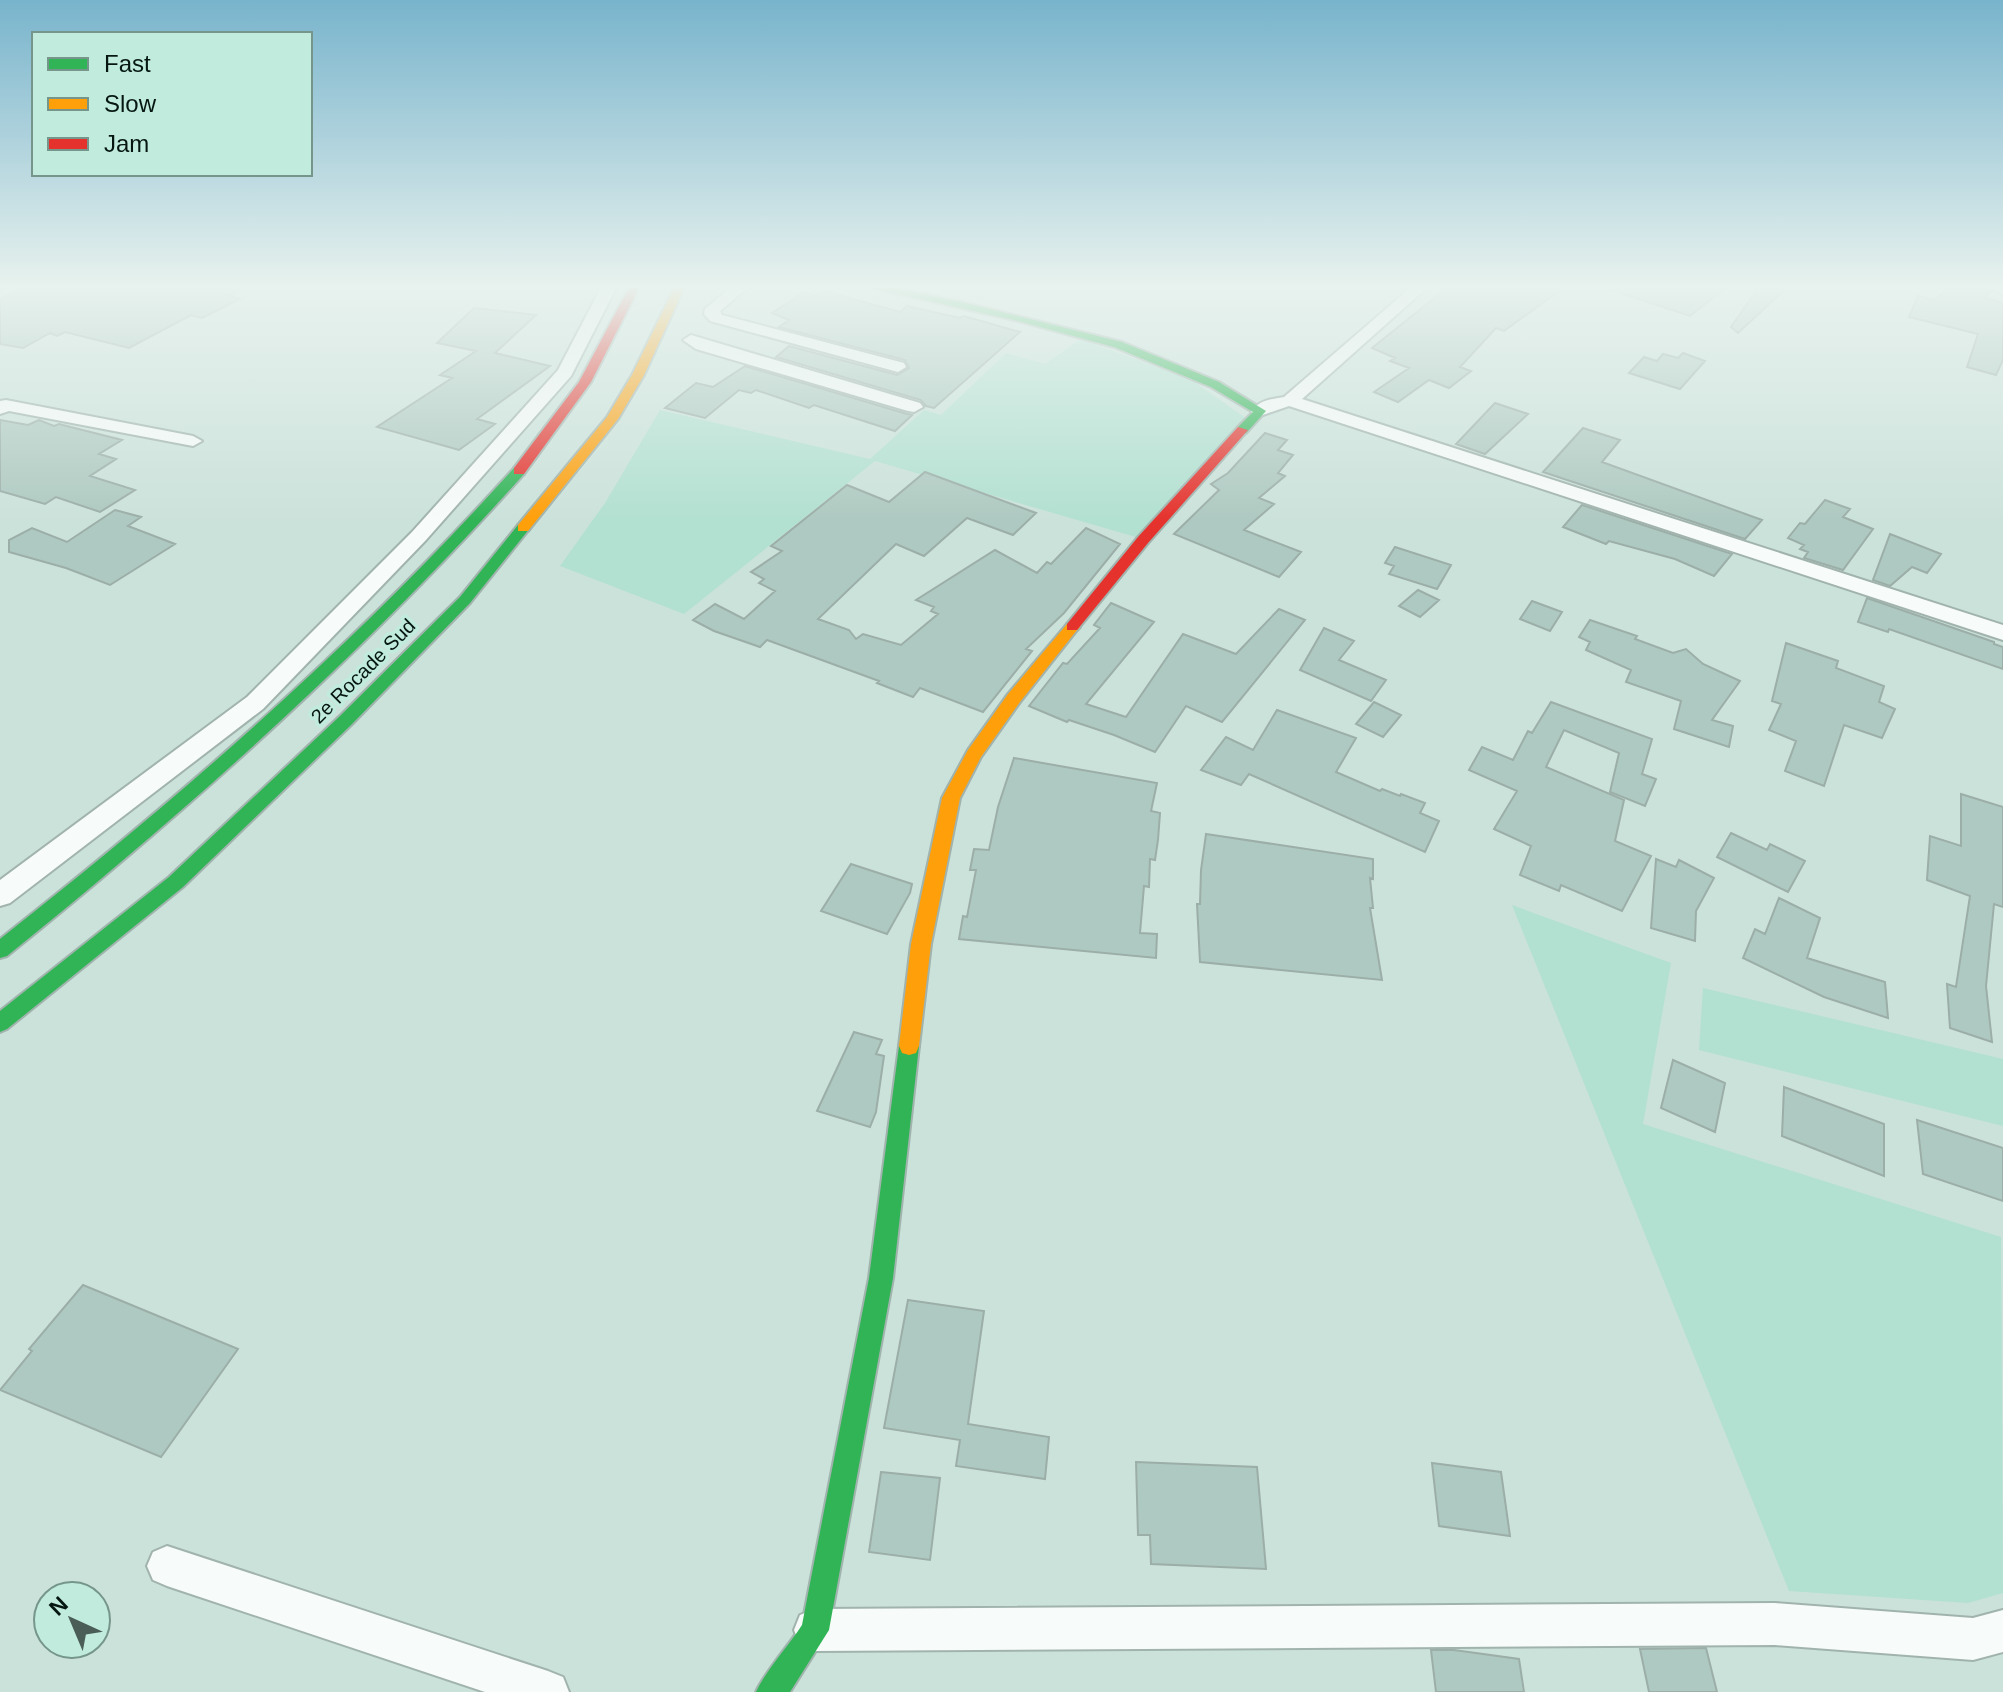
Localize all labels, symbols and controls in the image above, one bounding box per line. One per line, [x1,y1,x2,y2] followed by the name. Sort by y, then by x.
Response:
[32,32,312,176] legend
[104,50,151,77] text: Fast
[104,90,157,117] text: Slow
[104,130,149,157] text: Jam
[306,614,420,728] street label: 2e Rocade Sud
[32,1580,112,1660] north arrow
[44,1591,73,1620] text: N

